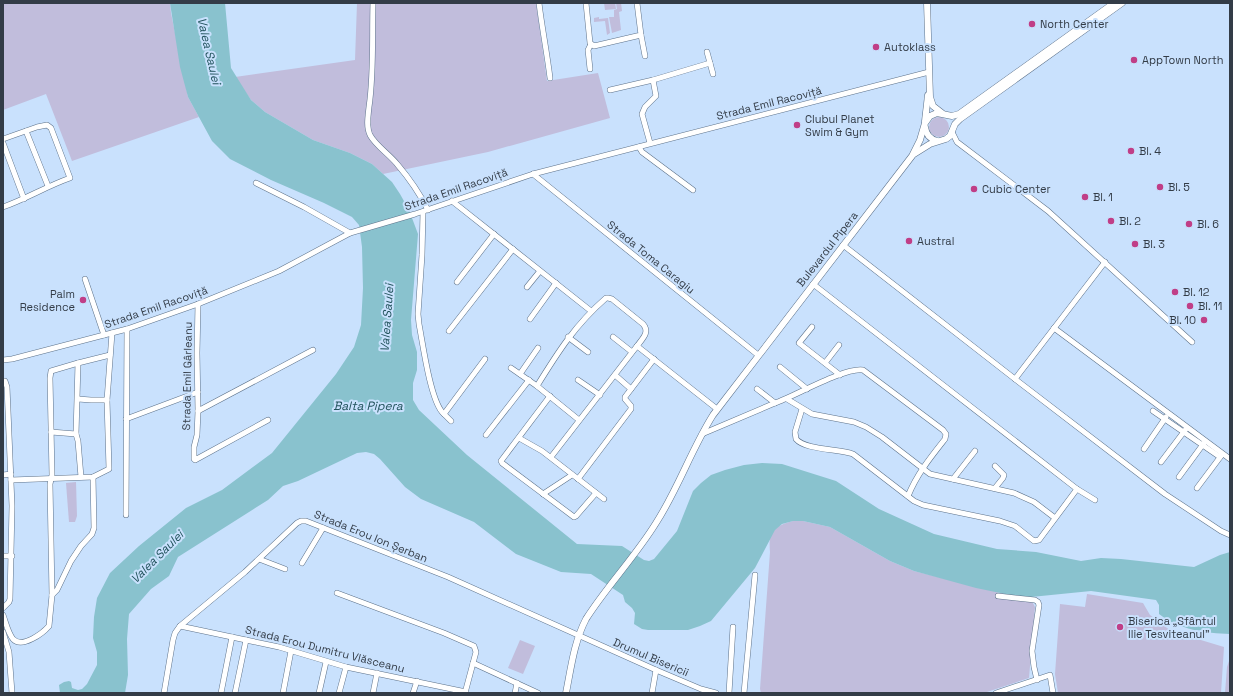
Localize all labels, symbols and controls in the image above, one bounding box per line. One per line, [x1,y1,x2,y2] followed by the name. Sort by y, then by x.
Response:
[194,16,225,88] water label: Valea Saulei
[1040,17,1109,31] place label: North Center
[1027,19,1037,29] marker: North Center
[884,40,936,54] place label: Autoklass
[871,42,881,52] marker: Autoklass
[1142,53,1224,67] place label: AppTown North
[1129,55,1139,65] marker: AppTown North
[715,83,824,123] street label: Strada Emil Racoviță
[805,112,875,139] place label: Clubul Planet Swim & Gym
[792,120,802,130] marker: Clubul Planet Swim & Gym
[1139,144,1161,158] place label: Bl. 4
[1126,146,1136,156] marker: Bl. 4
[403,165,510,213] street label: Strada Emil Racoviță
[1168,180,1190,194] place label: Bl. 5
[982,182,1051,196] place label: Cubic Center
[1155,182,1165,192] marker: Bl. 5
[969,184,979,194] marker: Cubic Center
[1093,190,1113,204] place label: Bl. 1
[1080,192,1090,202] marker: Bl. 1
[793,208,861,289] street label: Bulevardul Pipera
[1119,214,1141,228] place label: Bl. 2
[1106,216,1116,226] marker: Bl. 2
[604,217,698,297] street label: Strada Toma Caragiu
[1197,217,1219,231] place label: Bl. 6
[1184,219,1194,229] marker: Bl. 6
[917,234,954,248] place label: Austral
[904,236,914,246] marker: Austral
[1143,237,1165,251] place label: Bl. 3
[1130,239,1140,249] marker: Bl. 3
[377,281,398,353] water label: Valea Saulei
[103,283,210,331] street label: Strada Emil Racoviță
[1183,285,1210,299] place label: Bl. 12
[20,287,75,314] place label: Palm Residence
[1170,287,1180,297] marker: Bl. 12
[78,295,88,305] marker: Palm Residence
[1198,299,1222,313] place label: Bl. 11
[1185,301,1195,311] marker: Bl. 11
[1169,313,1196,327] place label: Bl. 10
[1199,315,1209,325] marker: Bl. 10
[179,322,195,430] street label: Strada Emil Gârleanu
[333,398,403,414] water label: Balta Pipera
[312,507,430,565] street label: Strada Erou Ion Șerban
[127,526,188,587] water label: Valea Saulei
[1128,614,1216,641] place label: Biserica „Sfântul Ilie Tesviteanul”
[244,622,406,676] street label: Strada Erou Dumitru Vlăsceanu
[1115,622,1125,632] marker: Biserica „Sfântul Ilie Tesviteanul”
[611,635,691,679] street label: Drumul Bisericii

